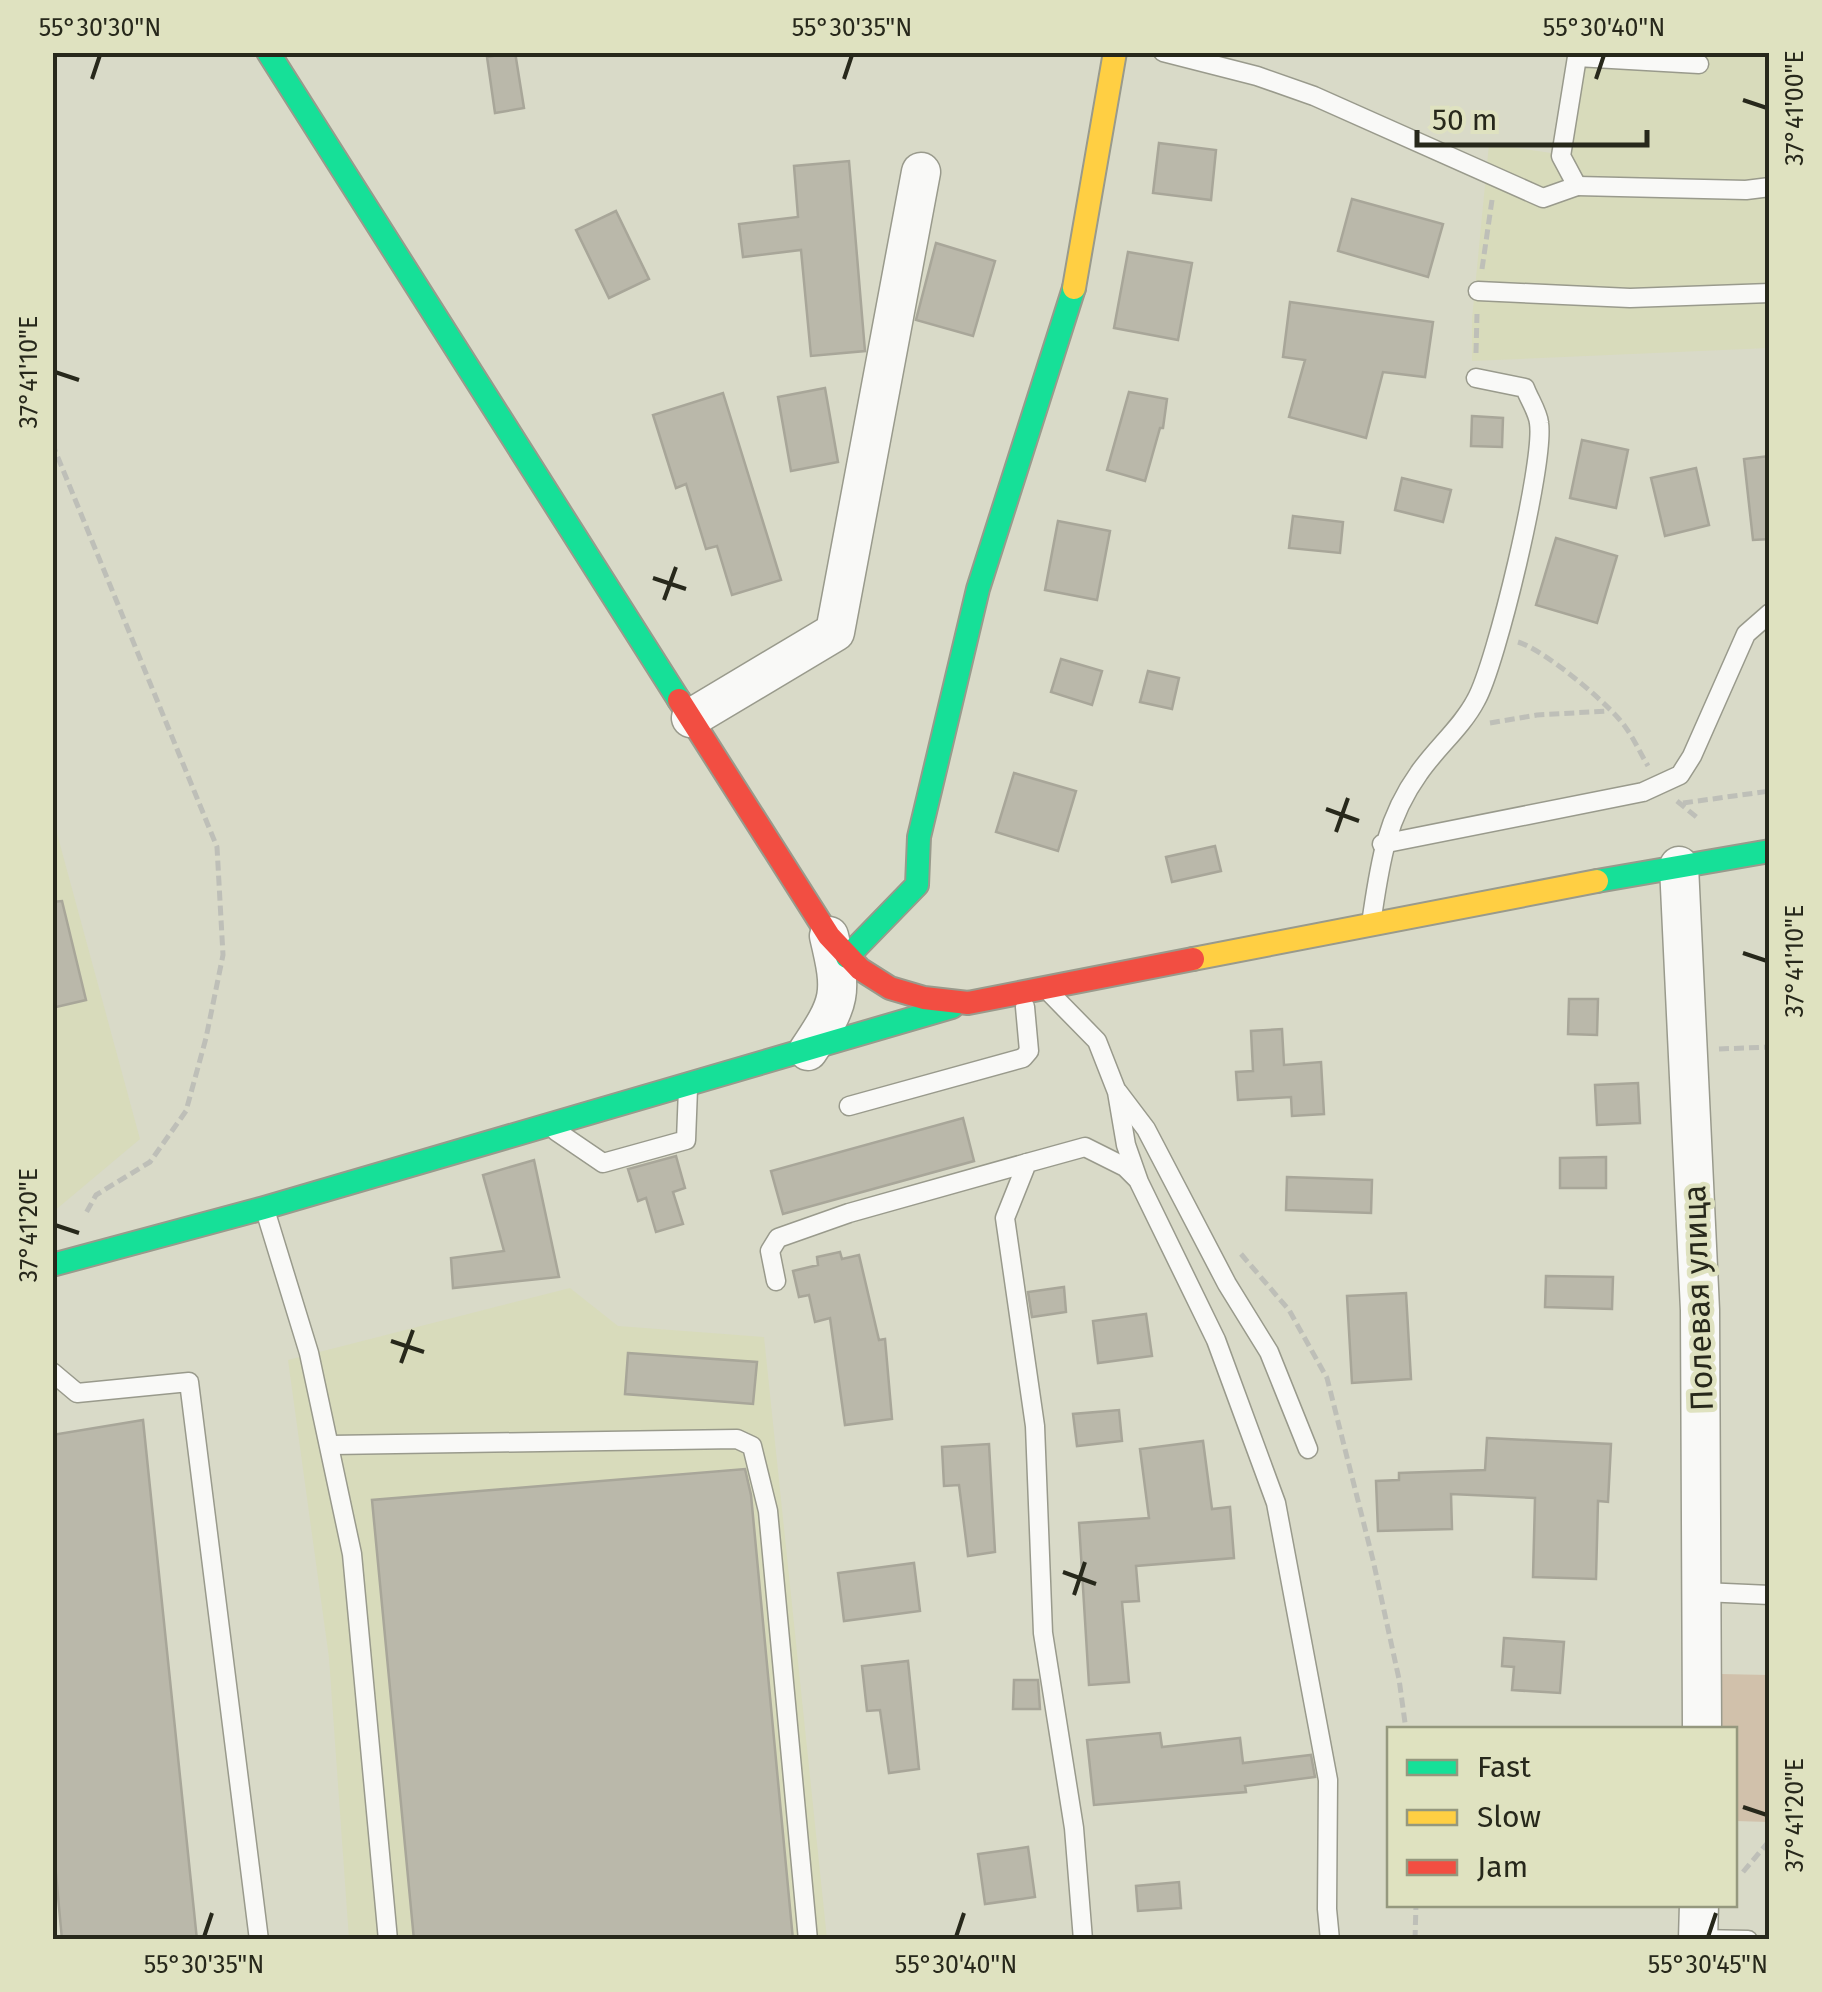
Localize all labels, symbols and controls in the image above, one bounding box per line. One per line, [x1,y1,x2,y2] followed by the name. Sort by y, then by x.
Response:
[39,13,161,43] text: 55°30'30"N
[792,13,912,43] text: 55°30'35"N
[1543,13,1665,43] text: 55°30'40"N
[1780,50,1810,166] text: 37°41'00"E
[1417,85,1647,147] scale bar
[1432,102,1497,138] text: 50 m
[14,316,44,428] text: 37°41'10"E
[1780,905,1810,1017] text: 37°41'10"E
[14,1168,44,1282] text: 37°41'20"E
[1675,1184,1721,1412] street label: Полевая улица
[1387,1727,1737,1907] legend
[1477,1749,1531,1785] text: Fast
[1780,1758,1810,1872] text: 37°41'20"E
[1477,1799,1541,1835] text: Slow
[1477,1849,1528,1885] text: Jam
[144,1950,264,1980] text: 55°30'35"N
[895,1950,1017,1980] text: 55°30'40"N
[1648,1950,1768,1980] text: 55°30'45"N

